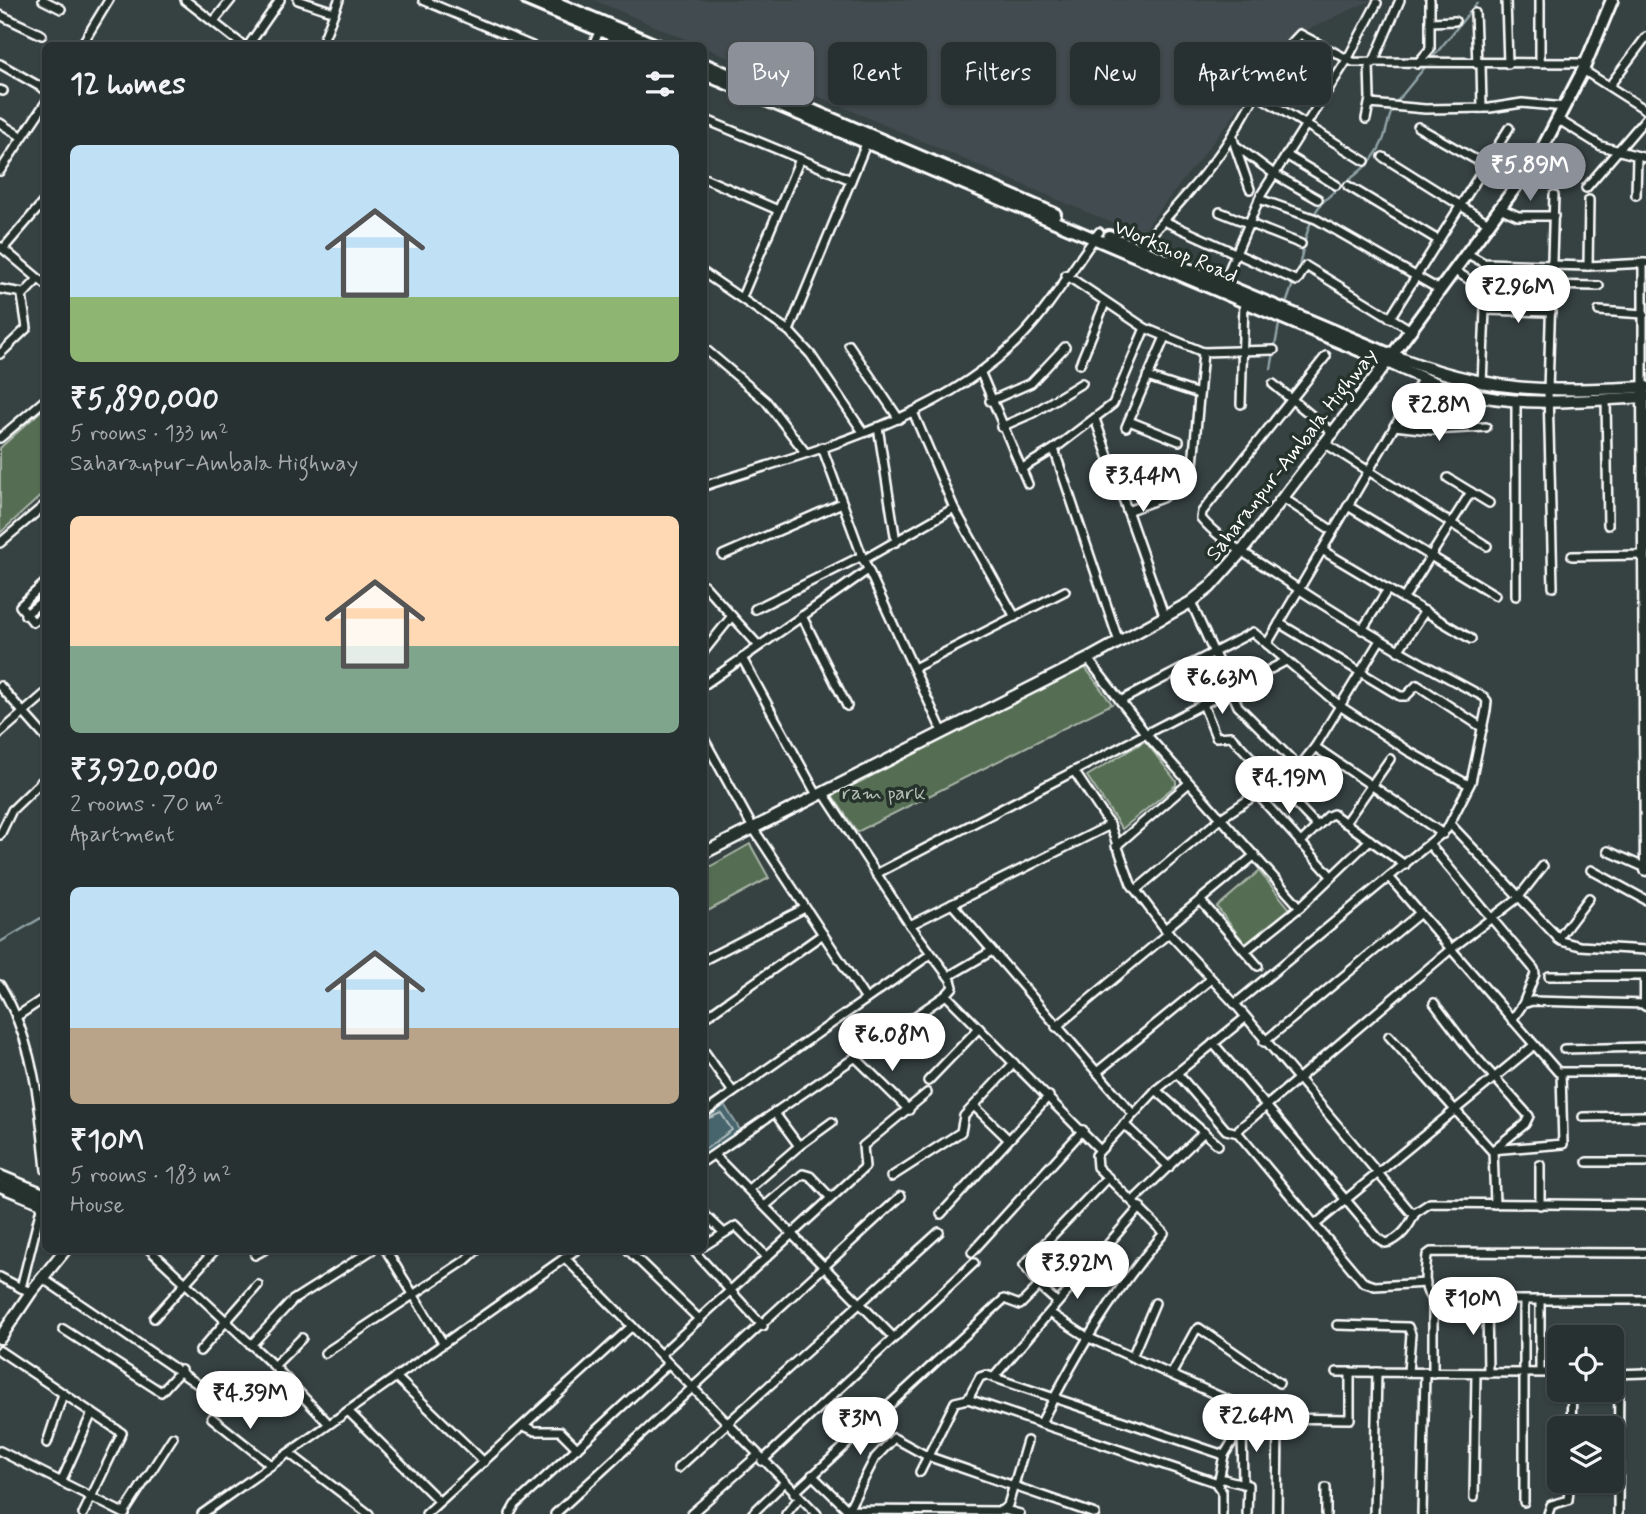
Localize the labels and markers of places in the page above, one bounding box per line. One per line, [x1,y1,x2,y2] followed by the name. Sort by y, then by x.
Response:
[1473,144,1587,203] pin: ₹5.89M
[1461,266,1575,325] pin: ₹2.96M
[1390,384,1488,443] pin: ₹2.8M
[1086,454,1200,514] pin: ₹3.44M
[1165,656,1279,716] pin: ₹6.63M
[1232,756,1346,816] pin: ₹4.19M
[835,1014,949,1073] pin: ₹6.08M
[1020,1242,1134,1301] pin: ₹3.92M
[1432,1278,1514,1337] pin: ₹10M
[193,1372,307,1431] pin: ₹4.39M
[1199,1394,1313,1454] pin: ₹2.64M
[826,1398,894,1457] pin: ₹3M

